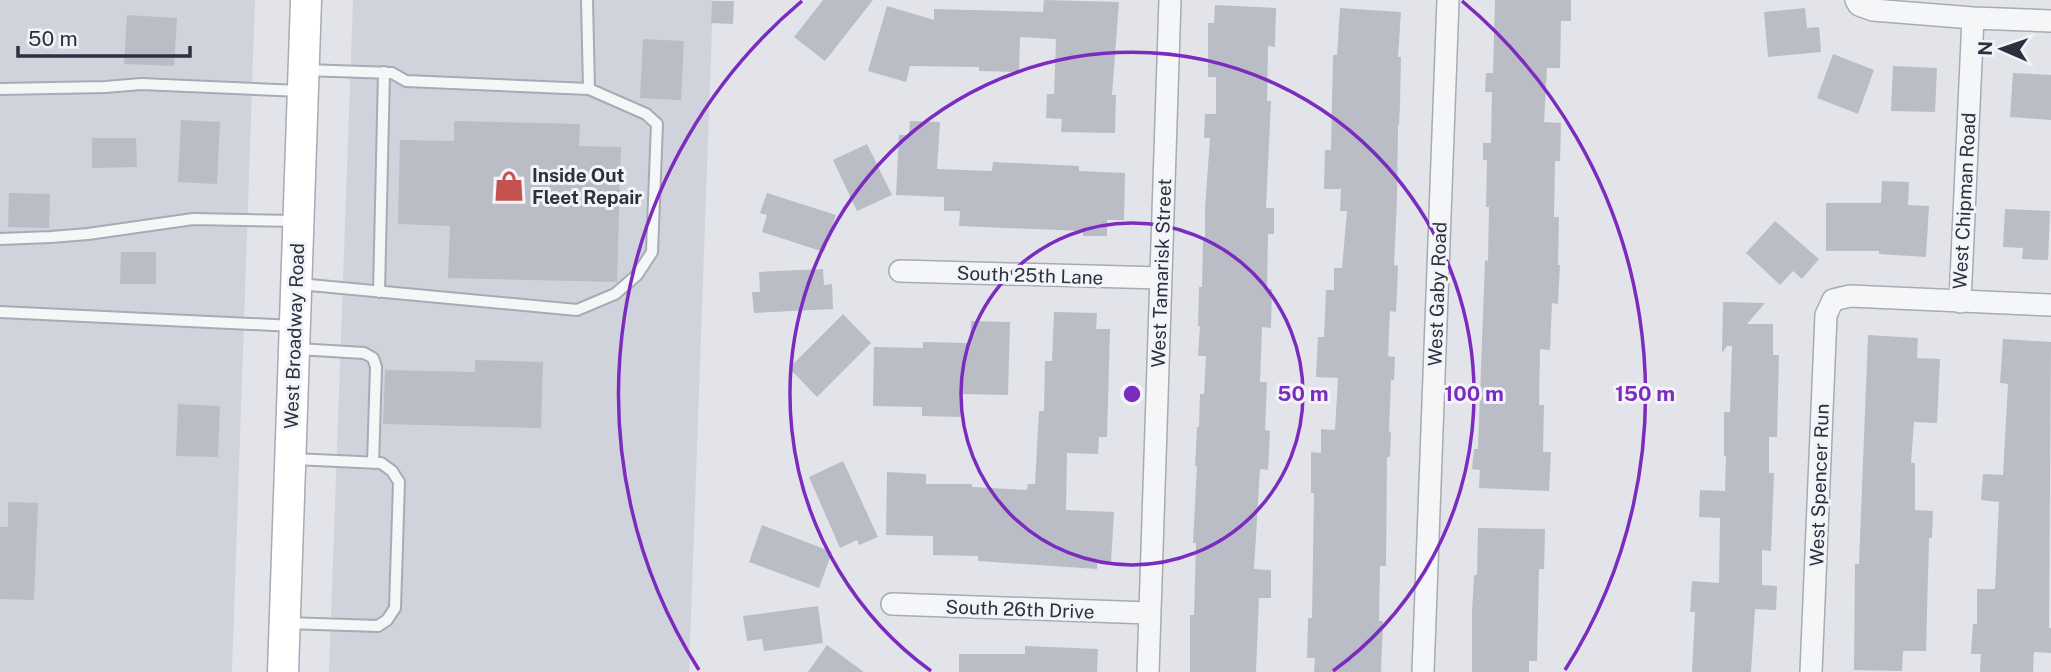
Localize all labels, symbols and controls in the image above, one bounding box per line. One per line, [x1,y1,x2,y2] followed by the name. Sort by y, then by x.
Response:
[18,14,189,58] scale bar
[1967,14,2037,84] north arrow
[28,26,78,51] text: 50 m
[1974,41,1996,56] text: N
[1948,112,1980,290] street label: West Chipman Road
[532,164,642,208] place label: Inside Out Fleet Repair
[492,169,526,203] shop icon: Inside Out Fleet Repair
[1147,178,1175,368] street label: West Tamarisk Street
[1423,221,1451,367] street label: West Gaby Road
[280,243,308,429] street label: West Broadway Road
[956,261,1104,289] street label: South 25th Lane
[1277,381,1329,406] text: 50 m
[1444,381,1504,406] text: 100 m
[1615,381,1675,406] text: 150 m
[1120,382,1144,406] centre of rings
[1805,403,1833,567] street label: West Spencer Run
[945,595,1095,623] street label: South 26th Drive

